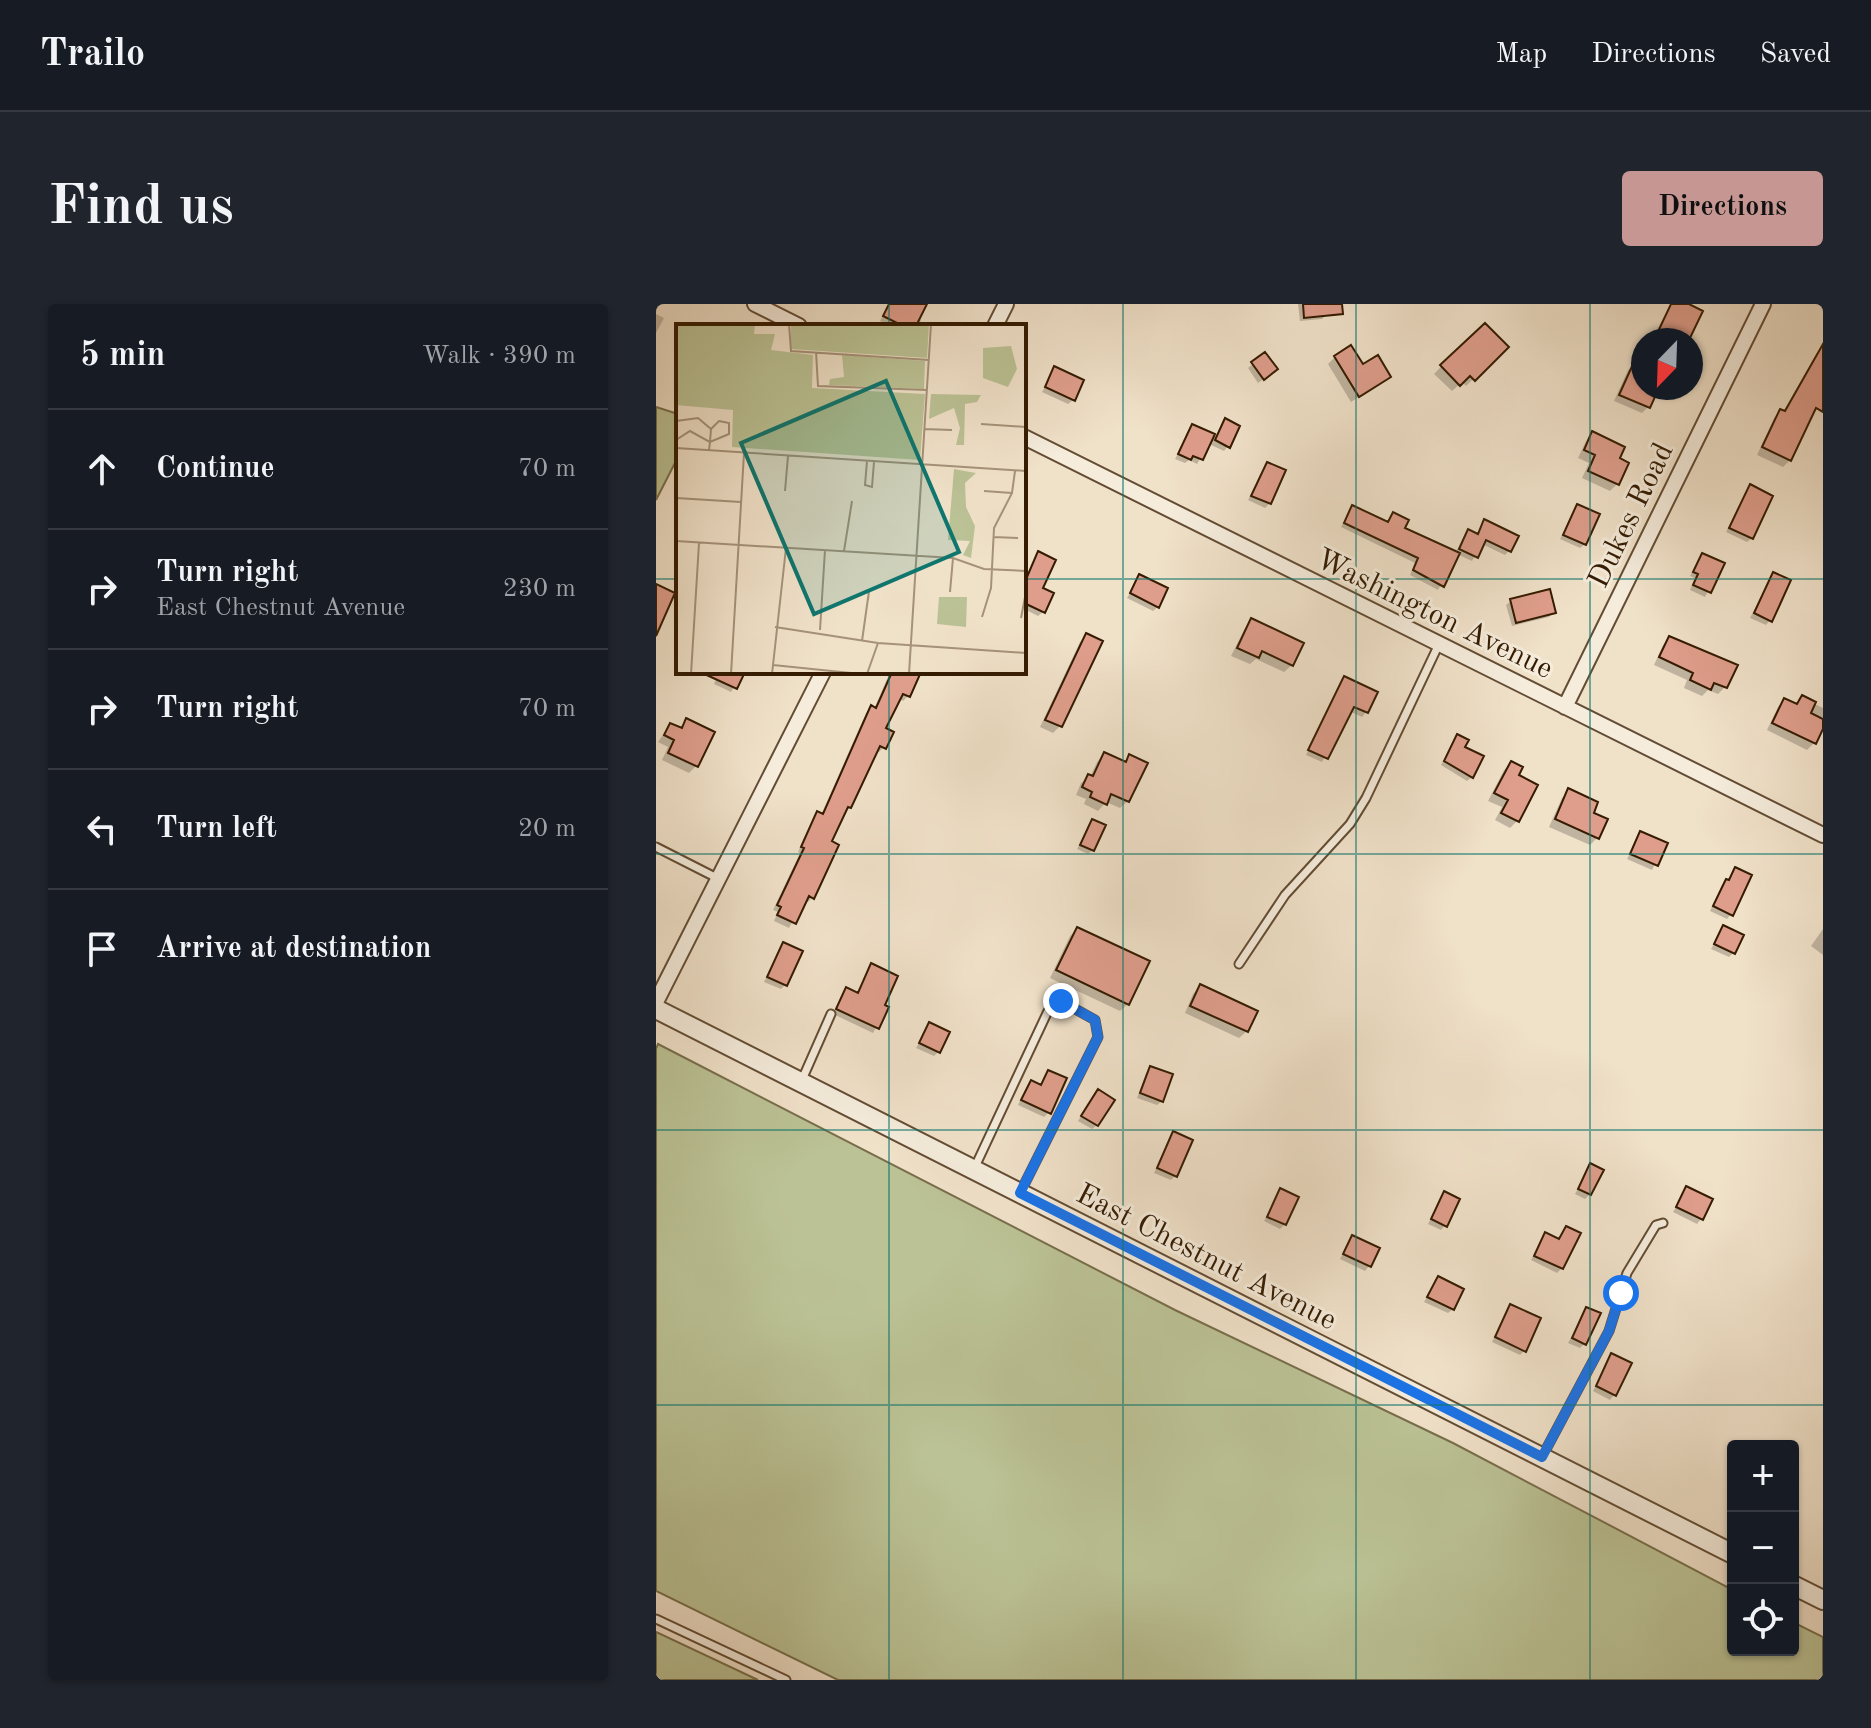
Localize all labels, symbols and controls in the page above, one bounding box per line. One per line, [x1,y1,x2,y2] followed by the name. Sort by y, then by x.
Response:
[40,36,145,74] text: Trailo
[1495,41,1547,69] text: Map
[1591,41,1716,69] text: Directions
[1760,41,1831,69] text: Saved
[1622,171,1823,246] button: Directions
[48,180,234,236] text: Find us
[676,324,1026,674] inset map
[1631,328,1703,400] north arrow
[80,339,165,373] text: 5 min
[422,343,576,369] text: Walk · 390 m
[1584,439,1680,593] street label: Dukes Road
[80,447,124,491] icon: ahead
[156,454,275,484] text: Continue
[518,456,576,482] text: 70 m
[1311,544,1557,685] street label: Washington Avenue
[156,558,298,588] text: Turn right
[80,567,124,611] icon: right
[503,576,576,602] text: 230 m
[156,595,405,621] text: East Chestnut Avenue
[80,687,124,731] icon: right
[156,694,298,724] text: Turn right
[518,696,576,722] text: 70 m
[80,807,124,851] icon: left
[156,814,277,844] text: Turn left
[518,816,576,842] text: 20 m
[80,927,124,971] icon: arrive
[156,934,431,964] text: Arrive at destination
[1043,983,1079,1019] route end
[1071,1179,1341,1336] street label: East Chestnut Avenue
[1603,1275,1639,1311] route start
[1727,1440,1799,1656] map controls
[1727,1440,1799,1512] button: +
[1727,1512,1799,1584] button: −
[1727,1584,1799,1656] button: locate

